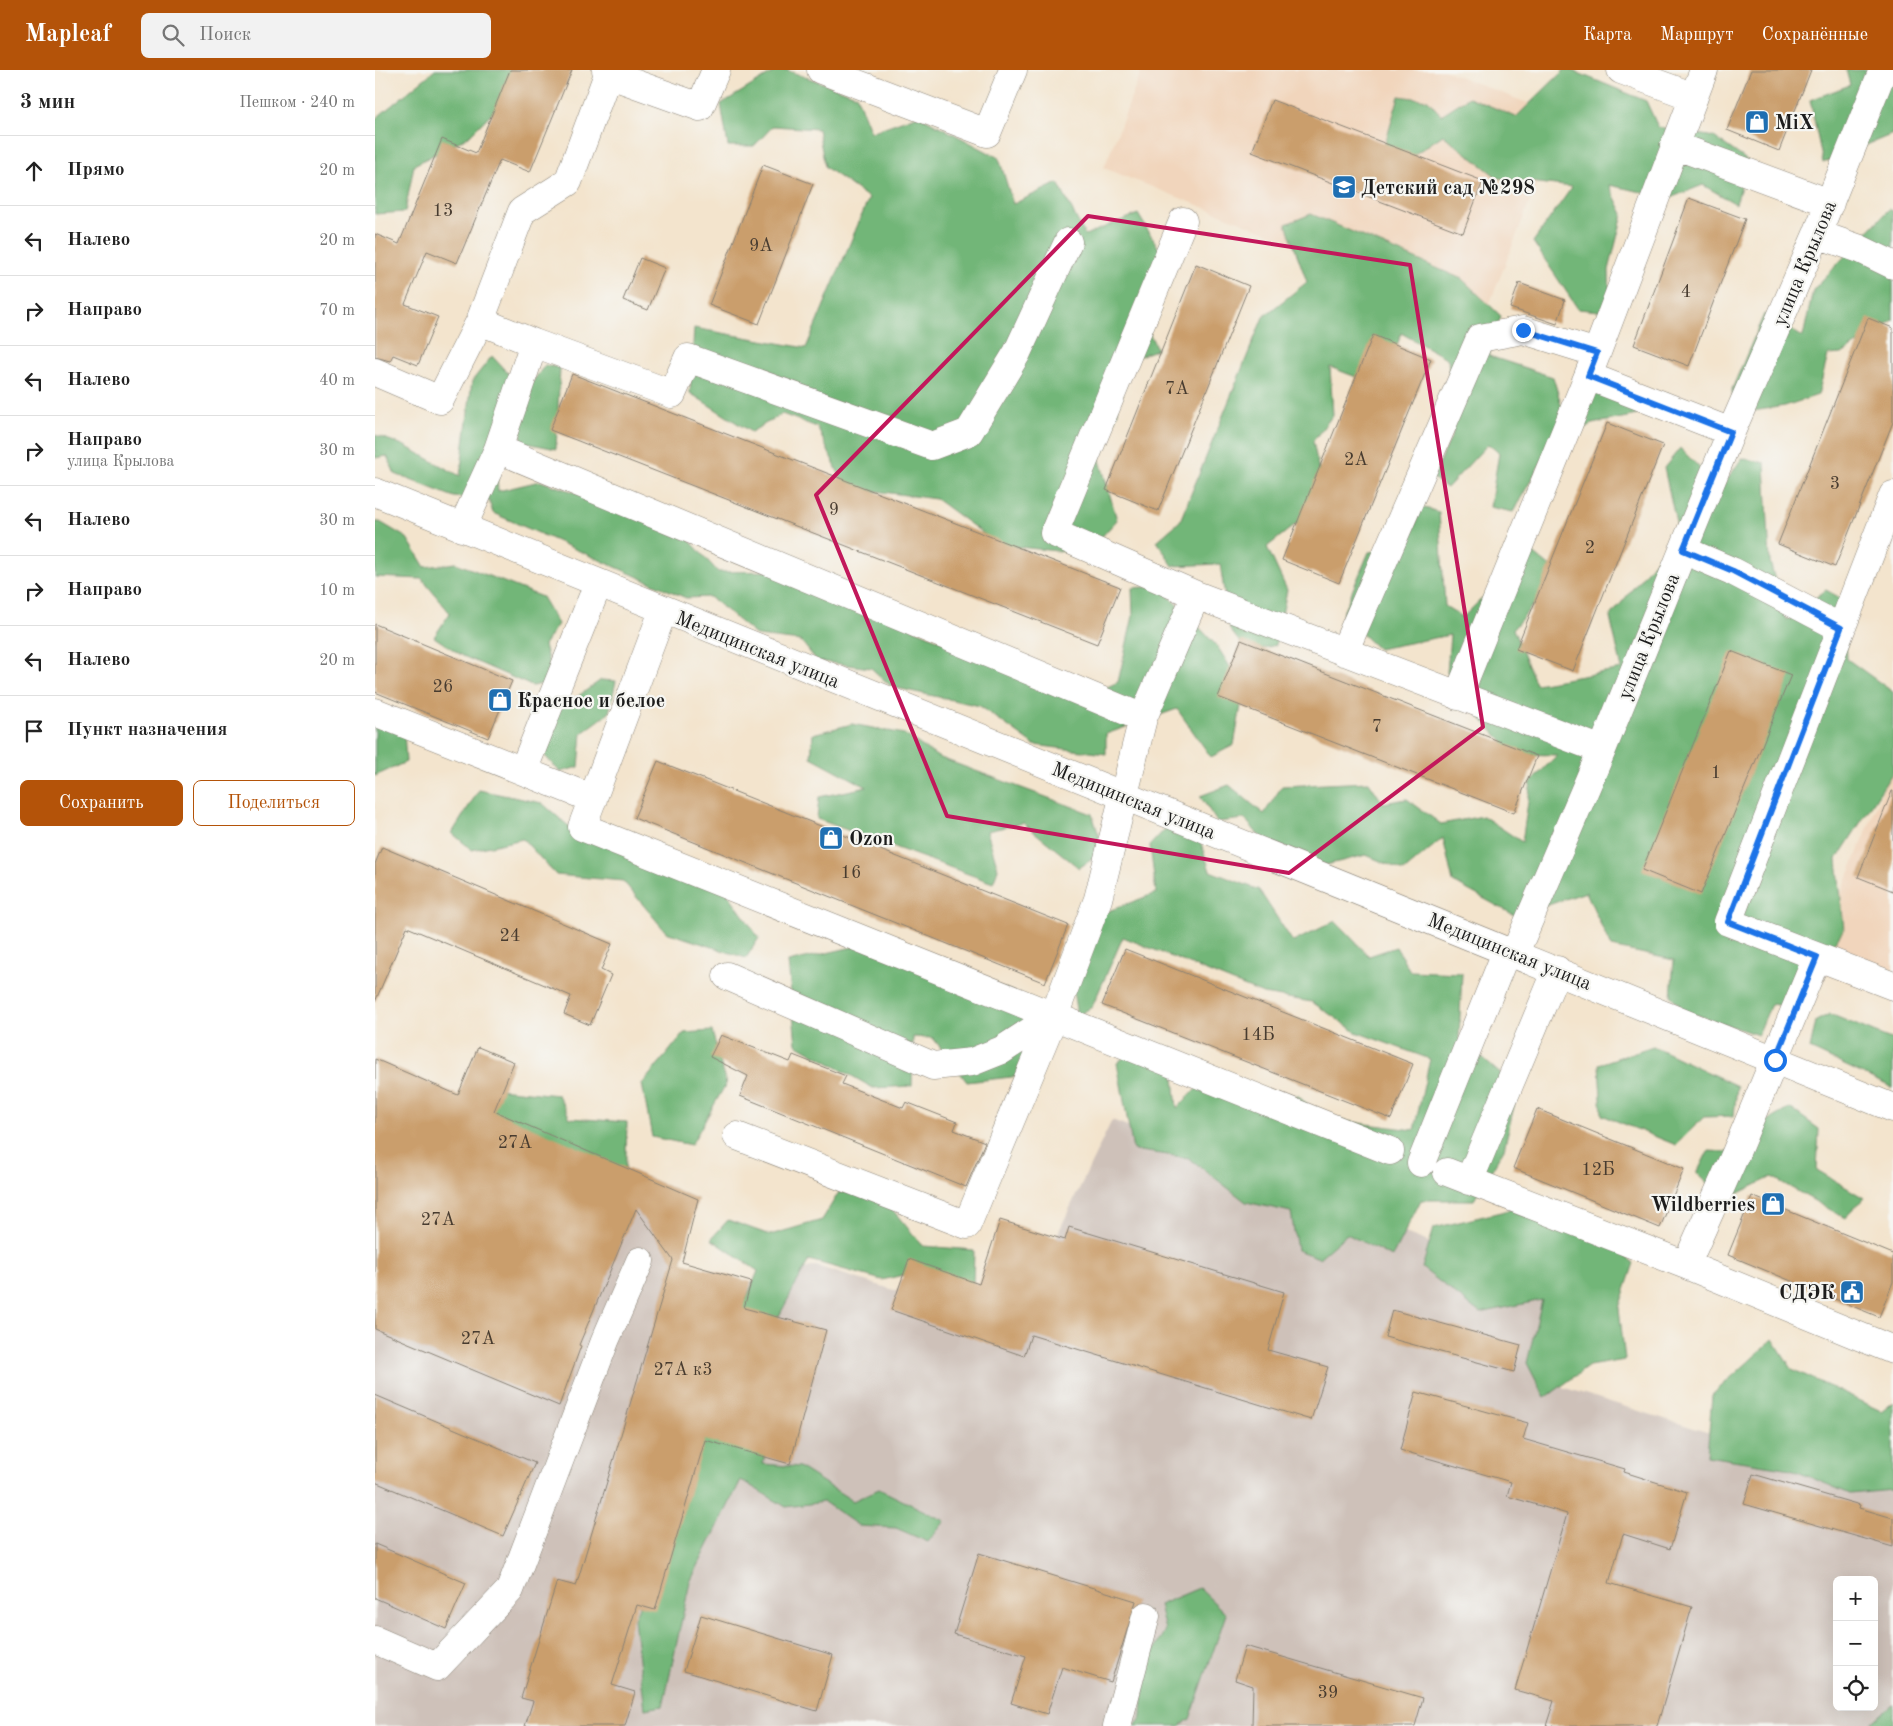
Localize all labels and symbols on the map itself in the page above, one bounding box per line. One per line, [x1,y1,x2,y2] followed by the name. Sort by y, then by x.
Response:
[1744,109,1770,135] shop icon: MiX
[1775,114,1814,134] place label: MiX
[1331,174,1357,200] school or university icon: Детский сад №298
[1361,179,1535,199] place label: Детский сад №298
[1770,198,1841,330] street label: улица Крылова
[433,202,453,220] house number: 13
[749,237,773,255] house number: 9А
[1681,283,1691,301] house number: 4
[1512,319,1535,342] route end
[1165,380,1189,398] house number: 7А
[1344,451,1368,469] house number: 2А
[1830,475,1840,493] house number: 3
[829,501,839,519] house number: 9
[1585,539,1595,557] house number: 2
[1615,571,1684,703] street label: улица Крылова
[672,609,842,693] street label: Медицинская улица
[433,678,453,696] house number: 26
[487,687,513,713] shop icon: Красное и белое
[517,692,665,712] place label: Красное и белое
[1372,718,1382,736] house number: 7
[1048,760,1218,844] street label: Медицинская улица
[1711,764,1721,782] house number: 1
[818,825,844,851] shop icon: Ozon
[849,830,894,850] place label: Ozon
[841,864,861,882] house number: 16
[1424,911,1594,995] street label: Медицинская улица
[500,927,520,945] house number: 24
[1241,1026,1275,1044] house number: 14Б
[1764,1049,1787,1072] route start
[498,1134,533,1152] house number: 27А
[1581,1161,1615,1179] house number: 12Б
[1760,1191,1786,1217] shop icon: Wildberries
[1651,1196,1755,1216] place label: Wildberries
[421,1211,456,1229] house number: 27А
[1839,1279,1865,1305] public building icon: СДЭК
[1779,1284,1835,1304] place label: СДЭК
[461,1330,496,1348] house number: 27А
[653,1361,713,1379] house number: 27А к3
[1318,1684,1338,1702] house number: 39

